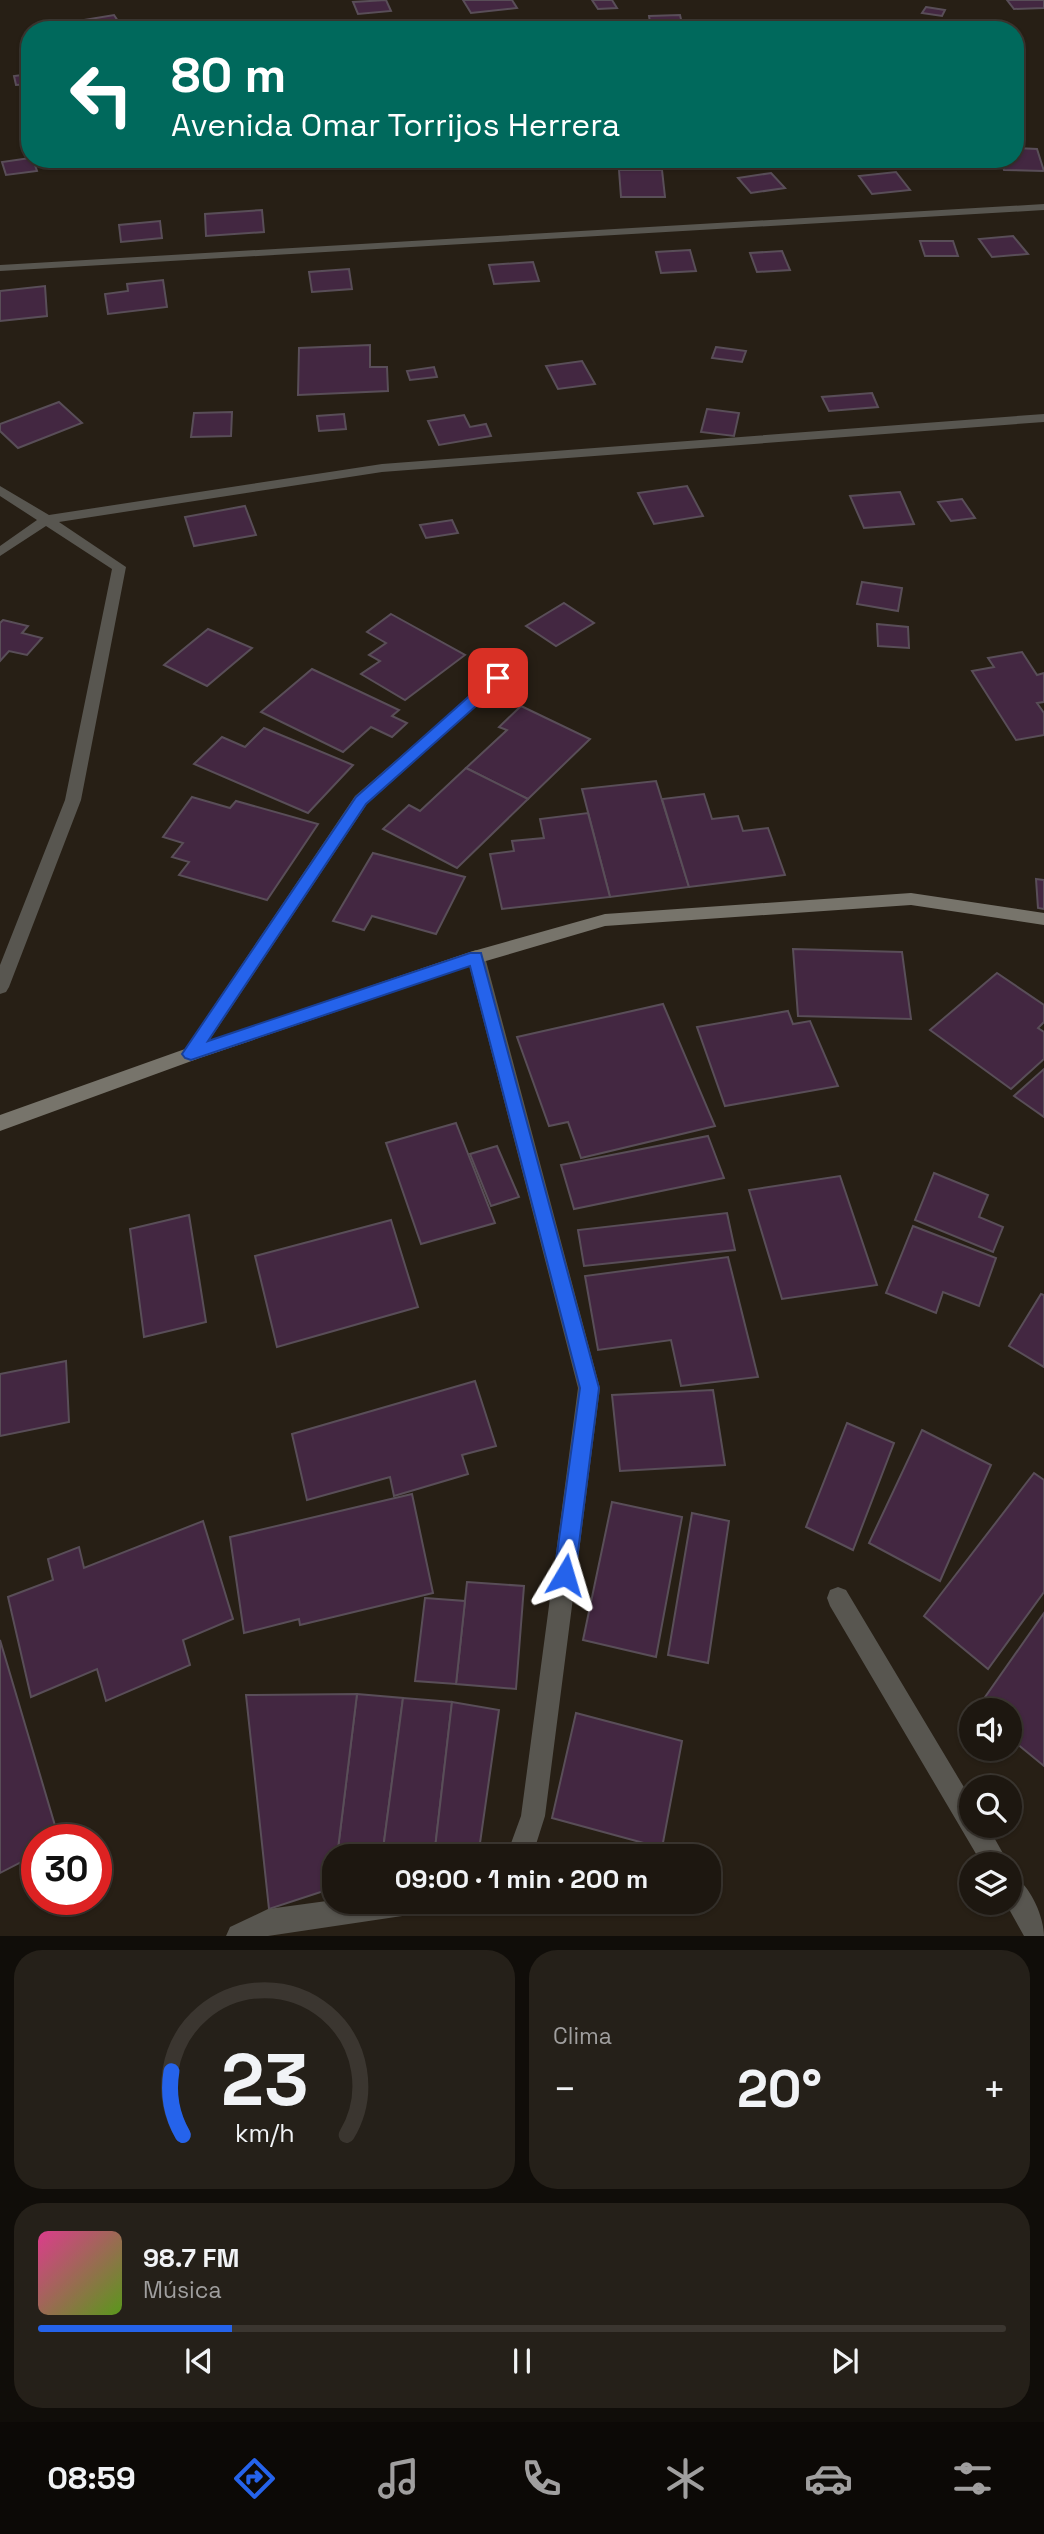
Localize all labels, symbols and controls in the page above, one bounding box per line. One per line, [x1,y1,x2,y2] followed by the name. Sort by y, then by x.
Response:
[171,44,286,106] text: 80 m
[56,49,147,140] icon: left
[171,105,620,145] text: Avenida Omar Torrijos Herrera
[468,648,528,708] pin
[479,659,517,697] icon: arrive
[528,1538,602,1612] position arrow
[959,1698,1022,1915] map controls
[959,1698,1022,1761] button: sound
[959,1775,1022,1838] button: search
[21,1824,112,1915] speed limit sign: 30
[959,1852,1022,1915] button: layers
[395,1862,648,1896] text: 09:00 · 1 min · 200 m
[553,2021,612,2051] text: Clima
[221,2034,308,2127] text: 23
[737,2056,822,2122] text: 20°
[553,2065,577,2113] text: −
[982,2065,1006,2113] text: +
[235,2117,294,2149] text: km/h
[143,2241,239,2275] text: 98.7 FM
[143,2275,222,2305] text: Música
[180,2342,218,2380] icon: previous
[503,2342,541,2380] icon: pause
[826,2342,864,2380] icon: next
[230,2454,279,2503] icon: directions
[374,2454,423,2503] icon: music
[517,2454,566,2503] icon: phone
[661,2454,710,2503] icon: climate
[804,2454,853,2503] icon: car
[948,2454,997,2503] icon: filters
[47,2458,136,2498] text: 08:59

